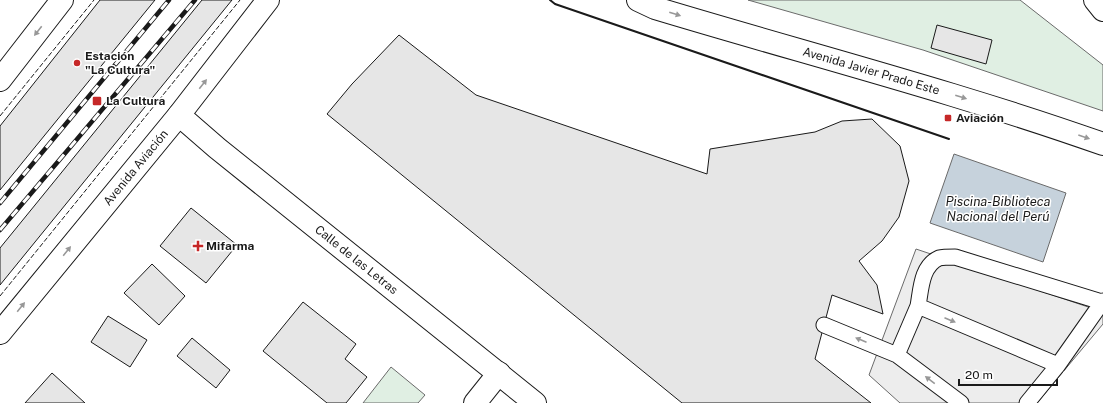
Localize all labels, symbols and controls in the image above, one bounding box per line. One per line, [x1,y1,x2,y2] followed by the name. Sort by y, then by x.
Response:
[669,11,681,17] one-way arrow
[34,25,42,36] one-way arrow
[801,44,942,98] street label: Avenida Javier Prado Este
[85,49,155,77] place label: Estación "La Cultura"
[72,58,82,68] marker: Estación "La Cultura"
[199,79,207,90] one-way arrow
[106,94,166,108] place label: La Cultura
[955,94,967,100] one-way arrow
[91,95,103,107] marker: La Cultura
[956,111,1004,125] place label: Aviación
[943,113,953,123] marker: Aviación
[101,127,171,208] street label: Avenida Aviación
[1079,135,1091,141] one-way arrow
[946,194,1050,224] water label: Piscina-Biblioteca Nacional del Perú
[312,222,401,297] street label: Calle de las Letras
[206,239,255,253] place label: Mifarma
[193,241,203,251] marker: Mifarma
[63,246,72,257] one-way arrow
[17,302,26,313] one-way arrow
[945,317,957,323] one-way arrow
[854,336,866,342] one-way arrow
[959,361,1057,387] scale bar
[965,368,993,382] text: 20 m
[925,375,936,384] one-way arrow

